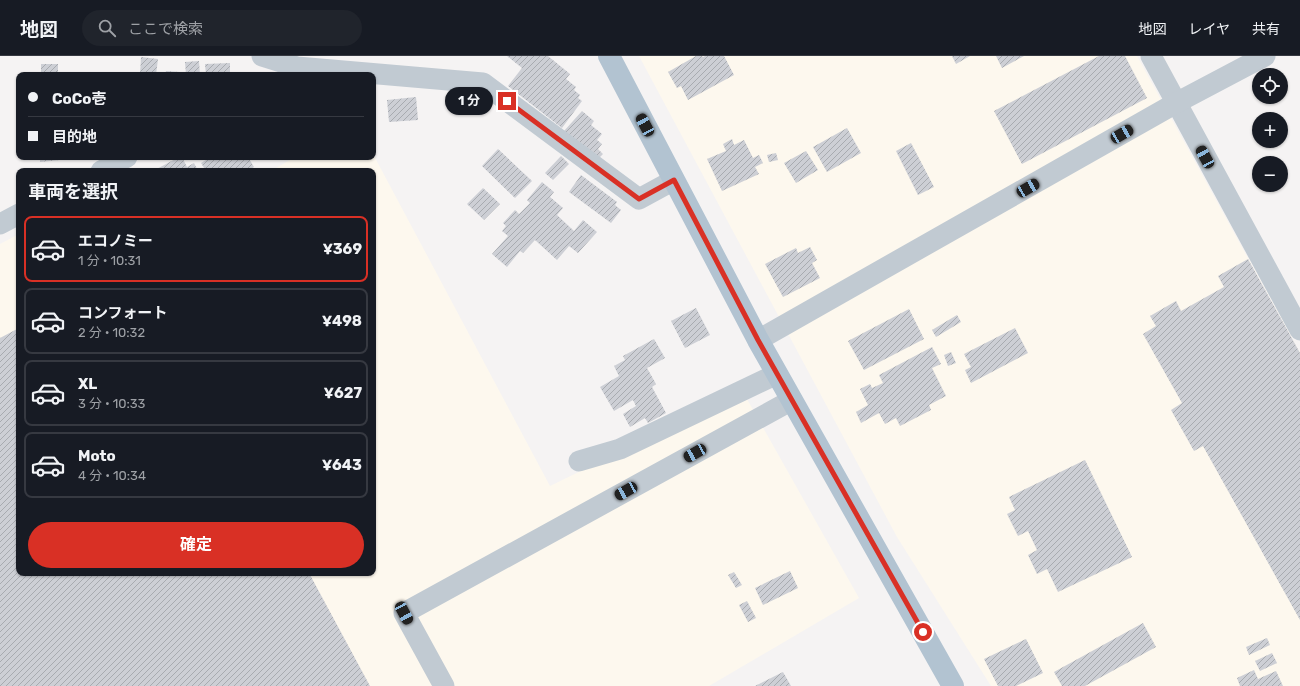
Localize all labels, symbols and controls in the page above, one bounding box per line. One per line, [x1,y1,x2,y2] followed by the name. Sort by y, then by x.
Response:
[82,10,362,46] search box
[96,17,118,39] icon: search
[20,18,58,41] text: 地図
[128,20,203,38] text: ここで検索
[1138,21,1166,38] text: 地図
[1188,21,1230,38] text: レイヤ
[1252,21,1280,38] text: 共有
[1252,68,1288,192] map controls
[1252,68,1288,104] button: locate
[445,87,493,115] callout: 1 分
[52,90,106,108] text: CoCo壱
[498,92,516,110] route end
[458,93,480,108] text: 1 分
[634,112,656,138] car
[1252,112,1288,148] button: +
[1109,123,1135,145] car
[52,128,97,146] text: 目的地
[1194,144,1216,170] car
[1252,156,1288,192] button: −
[1015,177,1041,199] car
[28,181,118,203] text: 車両を選択
[30,231,66,267] icon: car
[78,232,153,250] text: エコノミー
[322,240,362,258] text: ¥369
[78,253,141,268] text: 1 分 · 10:31
[30,303,66,339] icon: car
[78,304,168,322] text: コンフォート
[322,312,362,330] text: ¥498
[78,325,145,340] text: 2 分 · 10:32
[30,375,66,411] icon: car
[78,375,97,393] text: XL
[324,384,362,402] text: ¥627
[78,396,145,411] text: 3 分 · 10:33
[682,442,708,464] car
[30,447,66,483] icon: car
[78,447,116,465] text: Moto
[322,456,362,474] text: ¥643
[78,468,146,483] text: 4 分 · 10:34
[613,480,639,502] car
[28,522,364,568] button: 確定
[393,600,415,626] car
[914,623,932,641] route start

